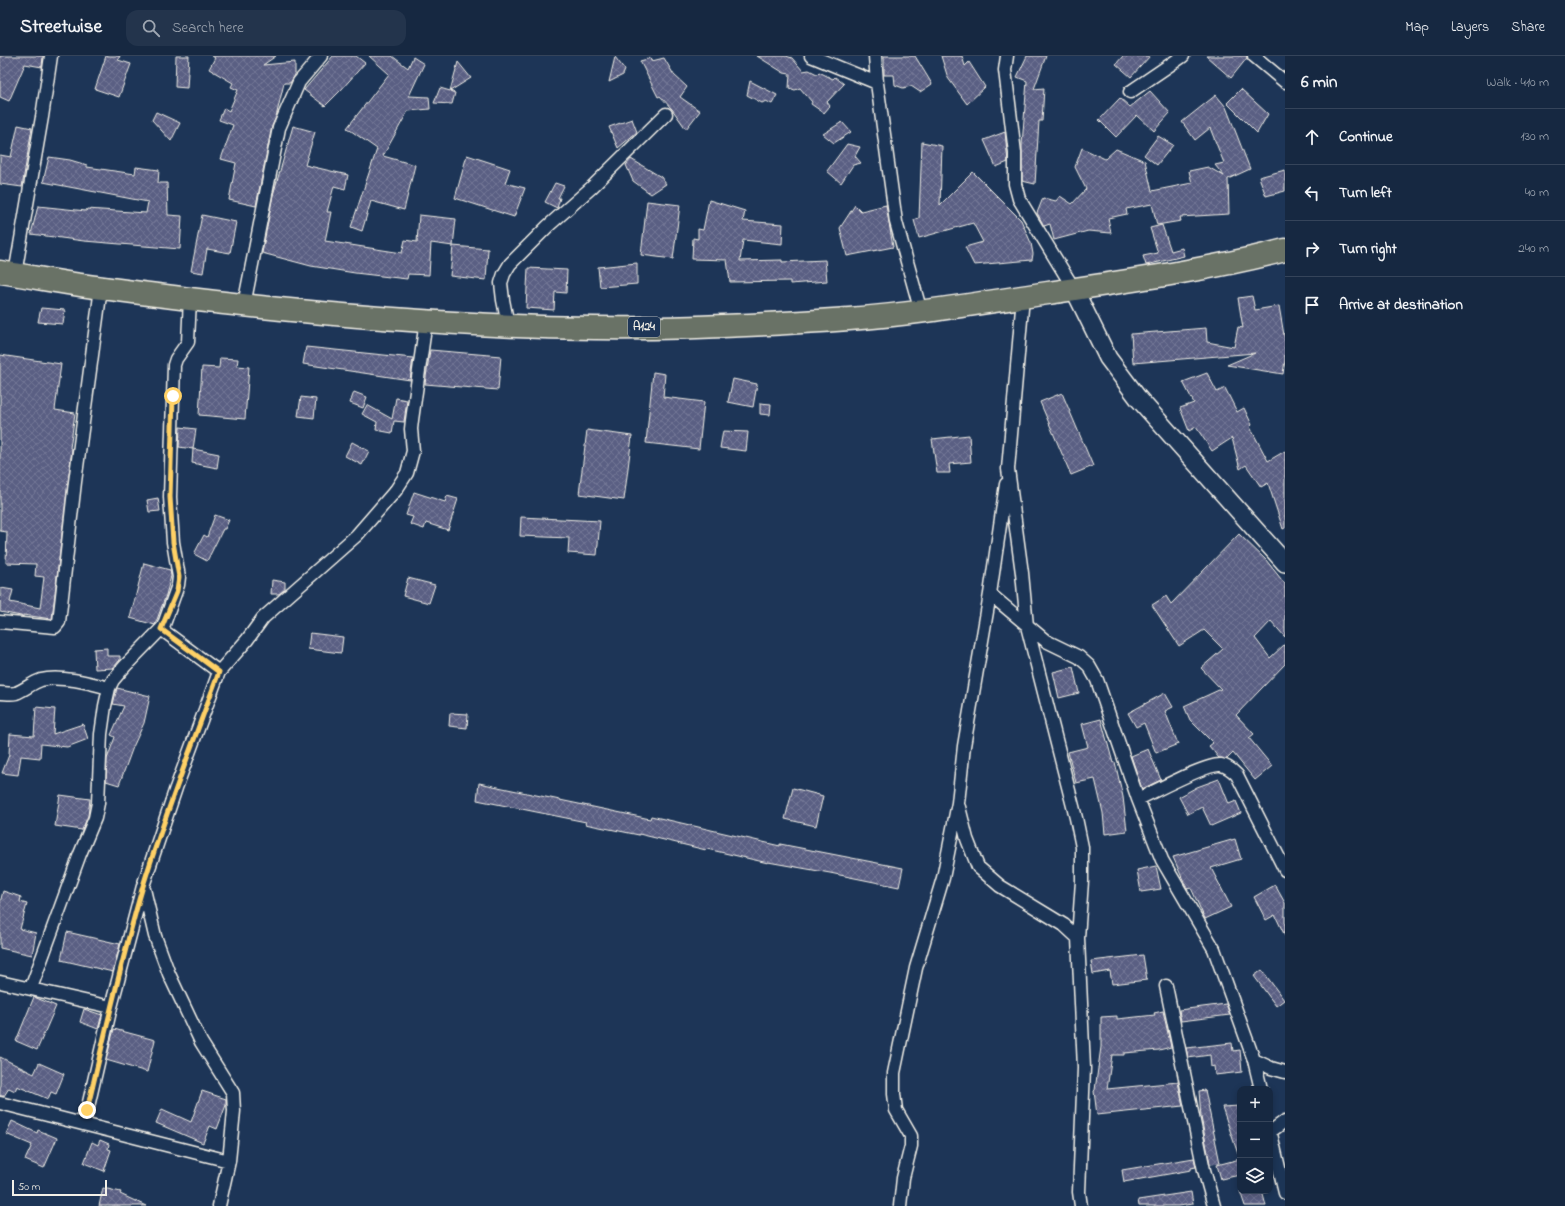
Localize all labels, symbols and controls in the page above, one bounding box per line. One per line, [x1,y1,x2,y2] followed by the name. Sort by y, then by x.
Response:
[126,10,406,46] search box
[20,14,102,41] text: Streetwise
[140,17,162,39] icon: search
[172,17,244,39] text: Search here
[1405,17,1429,38] text: Map
[1451,17,1489,38] text: Layers
[1511,17,1545,38] text: Share
[1301,70,1337,95] text: 6 min
[1486,73,1549,92] text: Walk · 410 m
[1301,126,1323,148] icon: ahead
[1339,126,1393,148] text: Continue
[1521,127,1549,146] text: 130 m
[1301,182,1323,204] icon: left
[1339,182,1392,204] text: Turn left
[1525,183,1549,202] text: 40 m
[1301,238,1323,260] icon: right
[1339,238,1397,260] text: Turn right
[1518,239,1549,258] text: 240 m
[1301,294,1323,316] icon: arrive
[1339,294,1463,316] text: Arrive at destination
[628,317,660,337] road number: A124
[164,387,182,405] route start
[1237,1086,1273,1194] map controls
[1237,1086,1273,1122] button: +
[78,1101,96,1119] route end
[1237,1122,1273,1158] button: −
[1237,1158,1273,1194] button: layers
[12,1178,107,1197] scale bar
[18,1179,40,1195] text: 50 m

